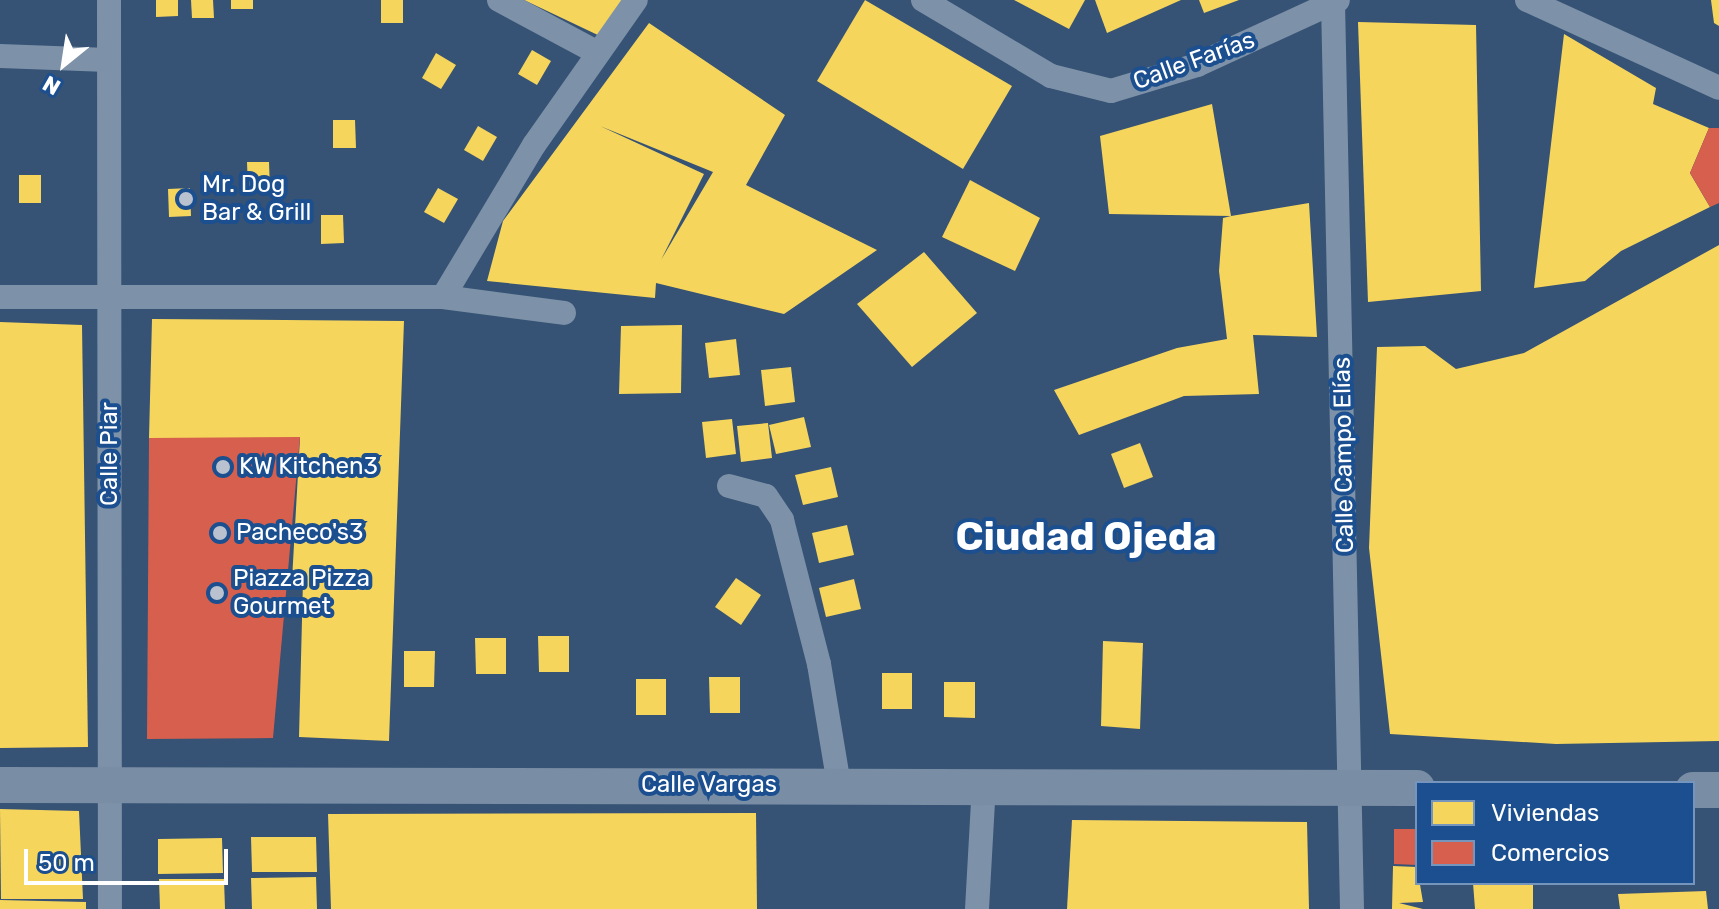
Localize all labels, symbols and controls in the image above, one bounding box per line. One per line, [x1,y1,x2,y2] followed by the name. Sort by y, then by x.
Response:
[24,24,104,104] north arrow
[1129,26,1259,96] street label: Calle Farías
[38,70,65,101] text: N
[202,171,312,227] place label: Mr. Dog Bar & Grill
[177,190,195,208] marker: Mr. Dog Bar & Grill
[1328,357,1360,553] street label: Calle Campo Elías
[96,402,124,506] street label: Calle Piar
[239,453,378,481] place label: KW Kitchen3
[214,458,232,476] marker: KW Kitchen3
[956,513,1216,561] district label: Ciudad Ojeda
[236,519,363,547] place label: Pacheco's3
[211,524,229,542] marker: Pacheco's3
[233,565,370,621] place label: Piazza Pizza Gourmet
[208,584,226,602] marker: Piazza Pizza Gourmet
[641,771,777,799] street label: Calle Vargas
[1415,781,1695,885] legend
[1491,799,1599,827] text: Viviendas
[28,833,232,883] scale bar
[1491,839,1610,867] text: Comercios
[38,849,95,877] text: 50 m

